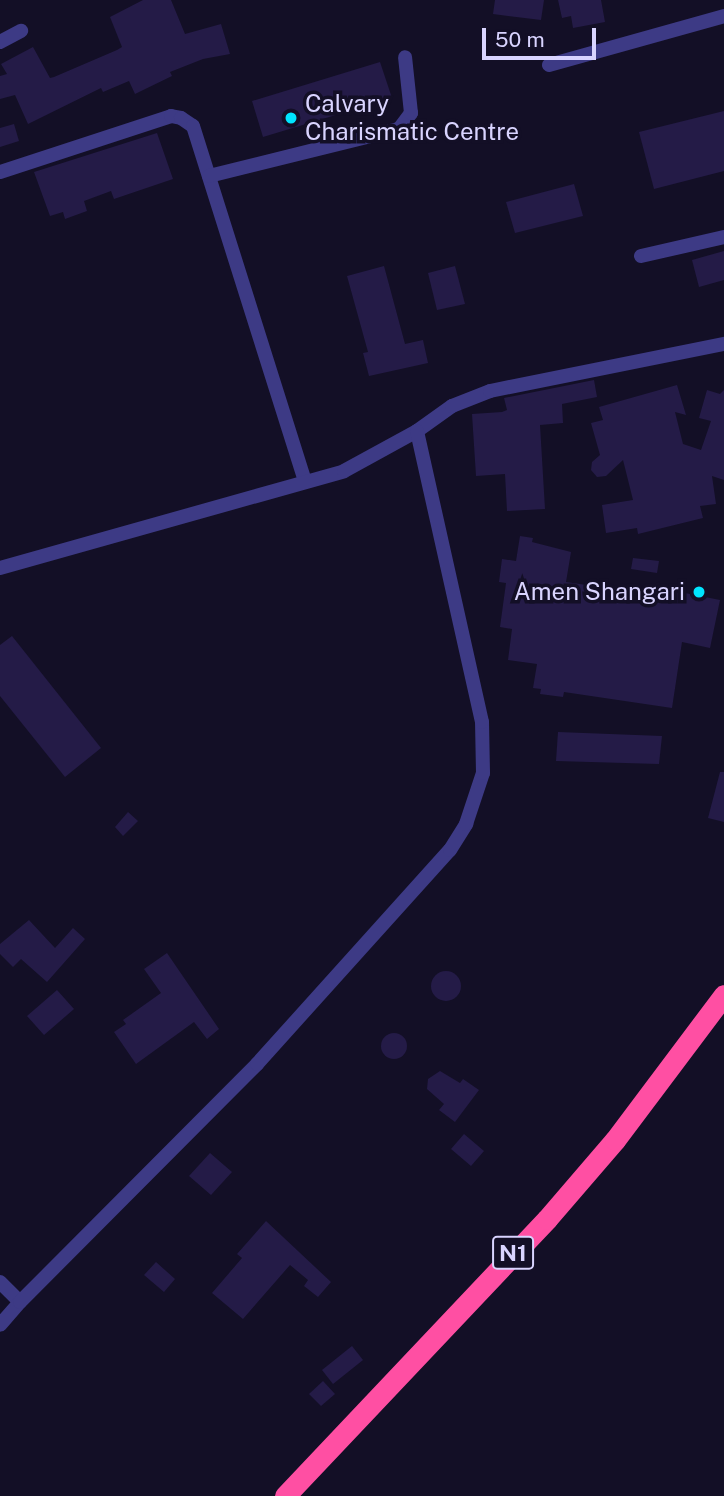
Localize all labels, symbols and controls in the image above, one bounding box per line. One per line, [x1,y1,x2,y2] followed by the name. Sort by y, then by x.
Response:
[486,14,600,58] scale bar
[495,27,545,52] text: 50 m
[305,90,519,146] place label: Calvary Charismatic Centre
[283,110,299,126] marker: Calvary Charismatic Centre
[514,578,685,606] place label: Amen Shangari
[691,584,707,600] marker: Amen Shangari
[492,1234,534,1272] road number: N1

